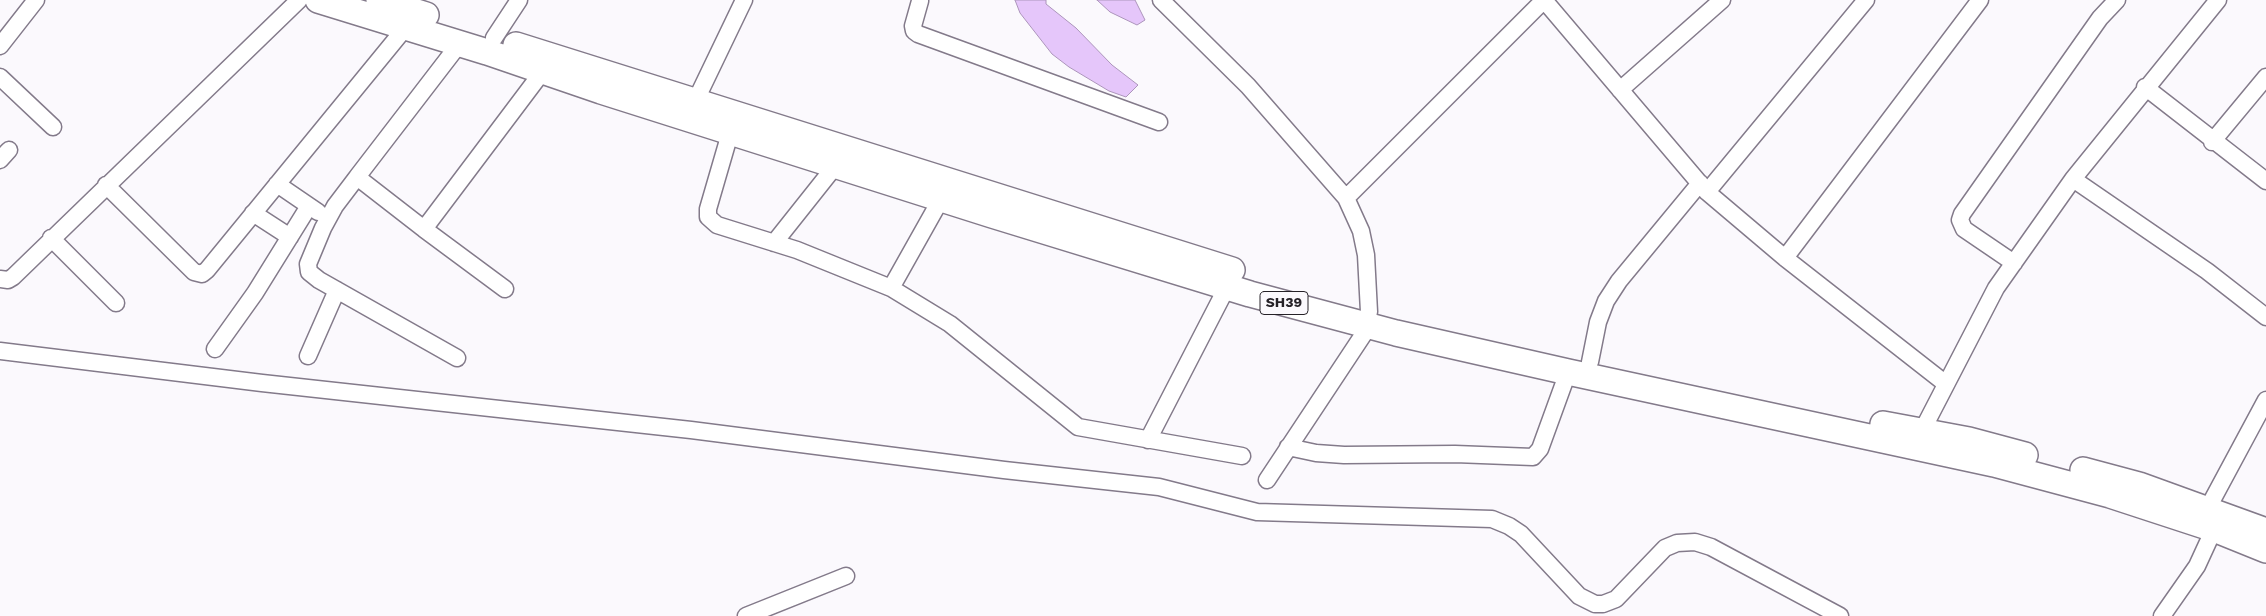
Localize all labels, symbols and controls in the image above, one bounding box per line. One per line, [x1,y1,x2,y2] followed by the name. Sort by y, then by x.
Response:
[1260,292,1308,314] road number: SH39

